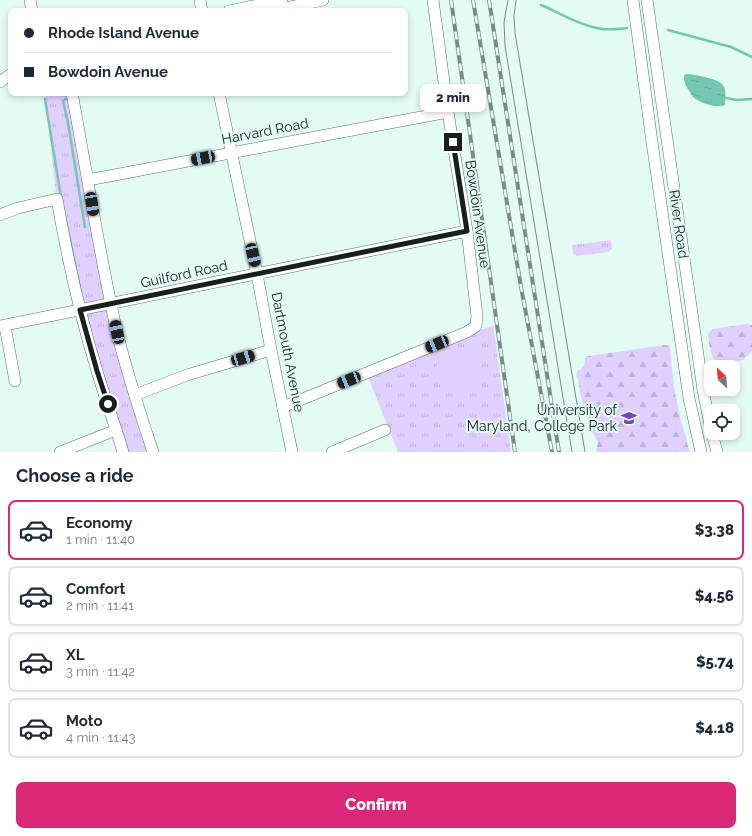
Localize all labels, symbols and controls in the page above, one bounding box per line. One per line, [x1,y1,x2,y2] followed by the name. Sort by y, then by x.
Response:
[48,24,199,42] text: Rhode Island Avenue
[48,63,168,81] text: Bowdoin Avenue
[420,84,486,112] callout: 2 min
[436,90,470,105] text: 2 min
[220,115,310,147] street label: Harvard Road
[444,133,462,151] route end
[190,150,216,166] car
[462,159,494,269] street label: Bowdoin Avenue
[666,189,692,259] street label: River Road
[84,191,100,217] car
[244,242,262,268] car
[139,257,229,291] street label: Guilford Road
[269,291,307,413] street label: Dartmouth Avenue
[109,319,125,345] car
[424,334,450,354] car
[230,349,256,367] car
[704,360,740,396] north arrow
[704,360,740,440] map controls
[336,370,362,390] car
[99,395,117,413] route start
[467,402,618,434] place label: University of Maryland, College Park
[704,404,740,440] button: locate
[620,409,638,427] school or university icon: University of Maryland, College Park
[16,465,134,486] text: Choose a ride
[18,512,54,548] icon: car
[66,514,133,532] text: Economy
[695,521,734,539] text: $3.38
[66,532,135,547] text: 1 min · 11:40
[18,578,54,614] icon: car
[66,580,125,598] text: Comfort
[695,587,734,605] text: $4.56
[66,598,134,613] text: 2 min · 11:41
[18,644,54,680] icon: car
[66,646,84,664] text: XL
[696,653,734,671] text: $5.74
[66,664,135,679] text: 3 min · 11:42
[18,710,54,746] icon: car
[66,712,103,730] text: Moto
[695,719,734,737] text: $4.18
[66,730,135,745] text: 4 min · 11:43
[16,782,736,828] button: Confirm

